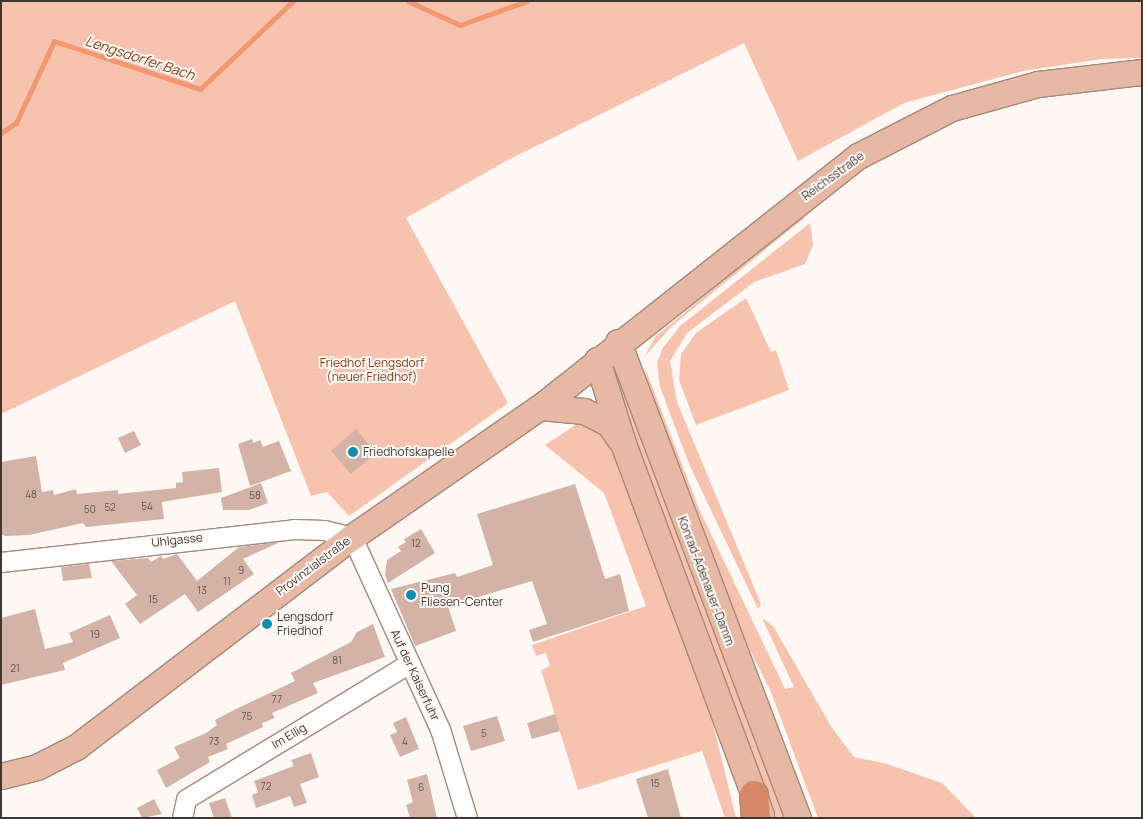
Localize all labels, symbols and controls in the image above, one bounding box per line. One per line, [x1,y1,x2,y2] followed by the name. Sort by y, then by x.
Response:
[83,32,197,84] water label: Lengsdorfer Bach
[799,149,867,203] street label: Reichsstraße
[320,356,424,384] park label: Friedhof Lengsdorf (neuer Friedhof)
[363,445,454,459] place label: Friedhofskapelle
[347,446,359,458] marker: Friedhofskapelle
[25,489,37,501] house number: 48
[249,490,261,502] house number: 58
[141,501,153,513] house number: 54
[104,502,116,514] house number: 52
[84,504,96,516] house number: 50
[675,514,737,648] street label: Konrad-Adenauer-Damm
[151,530,203,550] street label: Uhlgasse
[273,533,353,599] street label: Provinzialstraße
[411,538,421,550] house number: 12
[238,565,244,577] house number: 9
[223,576,231,588] house number: 11
[421,581,503,609] place label: Pung Fliesen-Center
[197,585,207,597] house number: 13
[405,589,417,601] marker: Pung Fliesen-Center
[148,594,158,606] house number: 15
[277,610,333,638] place label: Lengsdorf Friedhof
[261,618,273,630] marker: Lengsdorf Friedhof
[387,627,443,723] street label: Auf der Kaiserfuhr
[90,629,100,641] house number: 19
[332,655,342,667] house number: 81
[10,663,20,675] house number: 21
[272,694,282,706] house number: 77
[242,711,252,723] house number: 75
[269,720,309,752] street label: Im Ellig
[481,728,487,740] house number: 5
[209,736,219,748] house number: 73
[402,736,408,748] house number: 4
[650,778,660,790] house number: 15
[261,781,271,793] house number: 72
[418,782,424,794] house number: 6

